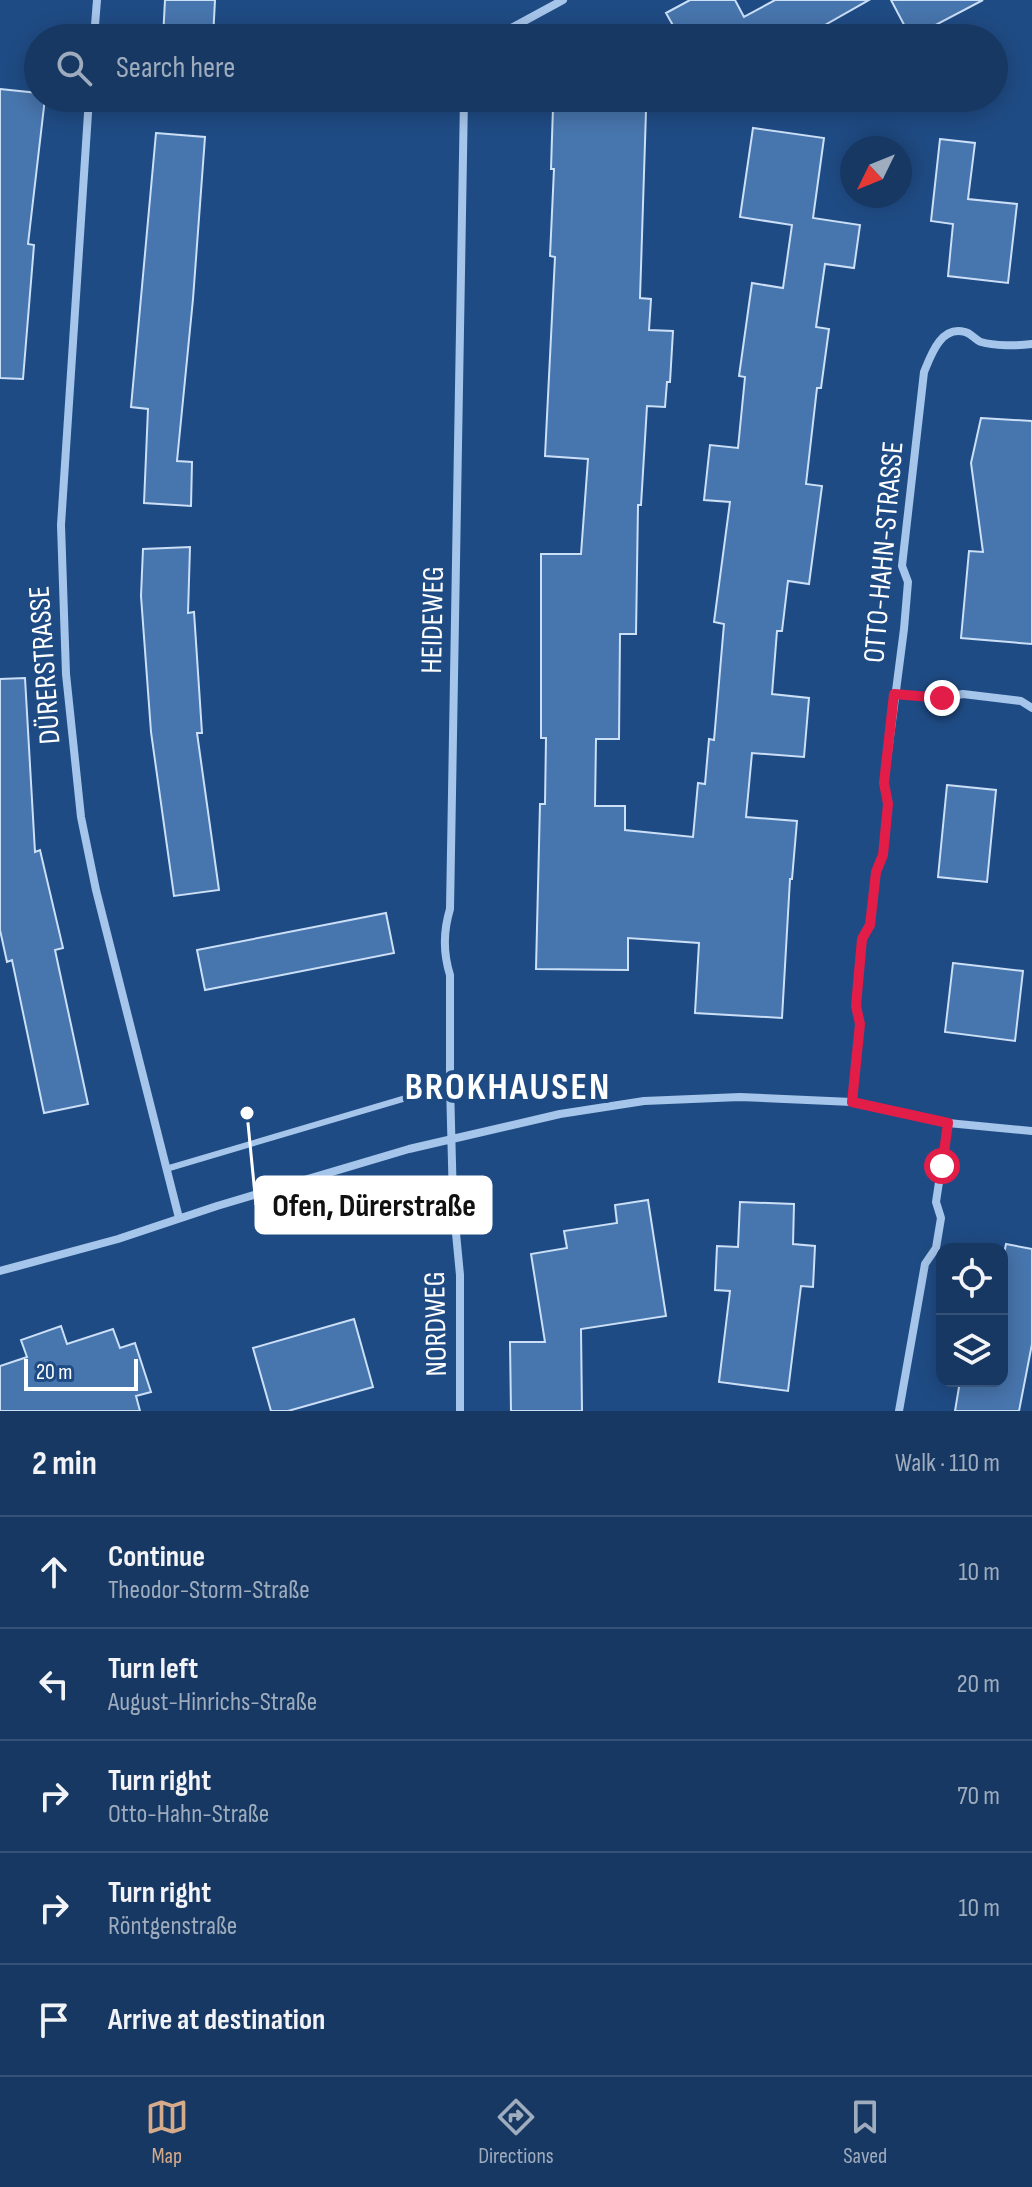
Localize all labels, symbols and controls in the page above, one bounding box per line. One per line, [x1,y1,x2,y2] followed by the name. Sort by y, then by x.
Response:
[24,24,1008,112] search box
[52,46,96,90] icon: search
[116,50,235,86] text: Search here
[840,136,912,208] north arrow
[856,440,912,664] street label: OTTO-HAHN-STRASSE
[414,566,452,674] street label: HEIDEWEG
[22,585,68,745] street label: DÜRERSTRASSE
[924,680,960,716] route end
[405,1065,611,1110] district label: BROKHAUSEN
[924,1148,960,1184] route start
[256,1177,491,1233] callout: Ofen, Dürerstraße
[272,1187,476,1226] text: Ofen, Dürerstraße
[936,1243,1008,1387] map controls
[936,1243,1008,1315] button: locate
[417,1271,455,1377] street label: NORDWEG
[936,1315,1008,1387] button: layers
[24,1355,138,1391] scale bar
[36,1359,73,1386] text: 20 m
[32,1443,97,1484] text: 2 min
[895,1448,1000,1479] text: Walk · 110 m
[108,1539,205,1575] text: Continue
[32,1550,76,1594] icon: ahead
[958,1557,1000,1588] text: 10 m
[108,1575,310,1606] text: Theodor-Storm-Straße
[108,1651,198,1687] text: Turn left
[32,1662,76,1706] icon: left
[957,1669,1000,1700] text: 20 m
[108,1687,317,1718] text: August-Hinrichs-Straße
[108,1763,211,1799] text: Turn right
[32,1774,76,1818] icon: right
[957,1781,1000,1812] text: 70 m
[108,1799,269,1830] text: Otto-Hahn-Straße
[108,1875,211,1911] text: Turn right
[32,1886,76,1930] icon: right
[958,1893,1000,1924] text: 10 m
[108,1911,237,1942] text: Röntgenstraße
[32,1998,76,2042] icon: arrive
[108,2002,325,2038] text: Arrive at destination
[145,2095,189,2170] tab: Map
[478,2095,554,2170] tab: Directions
[843,2095,887,2170] tab: Saved

